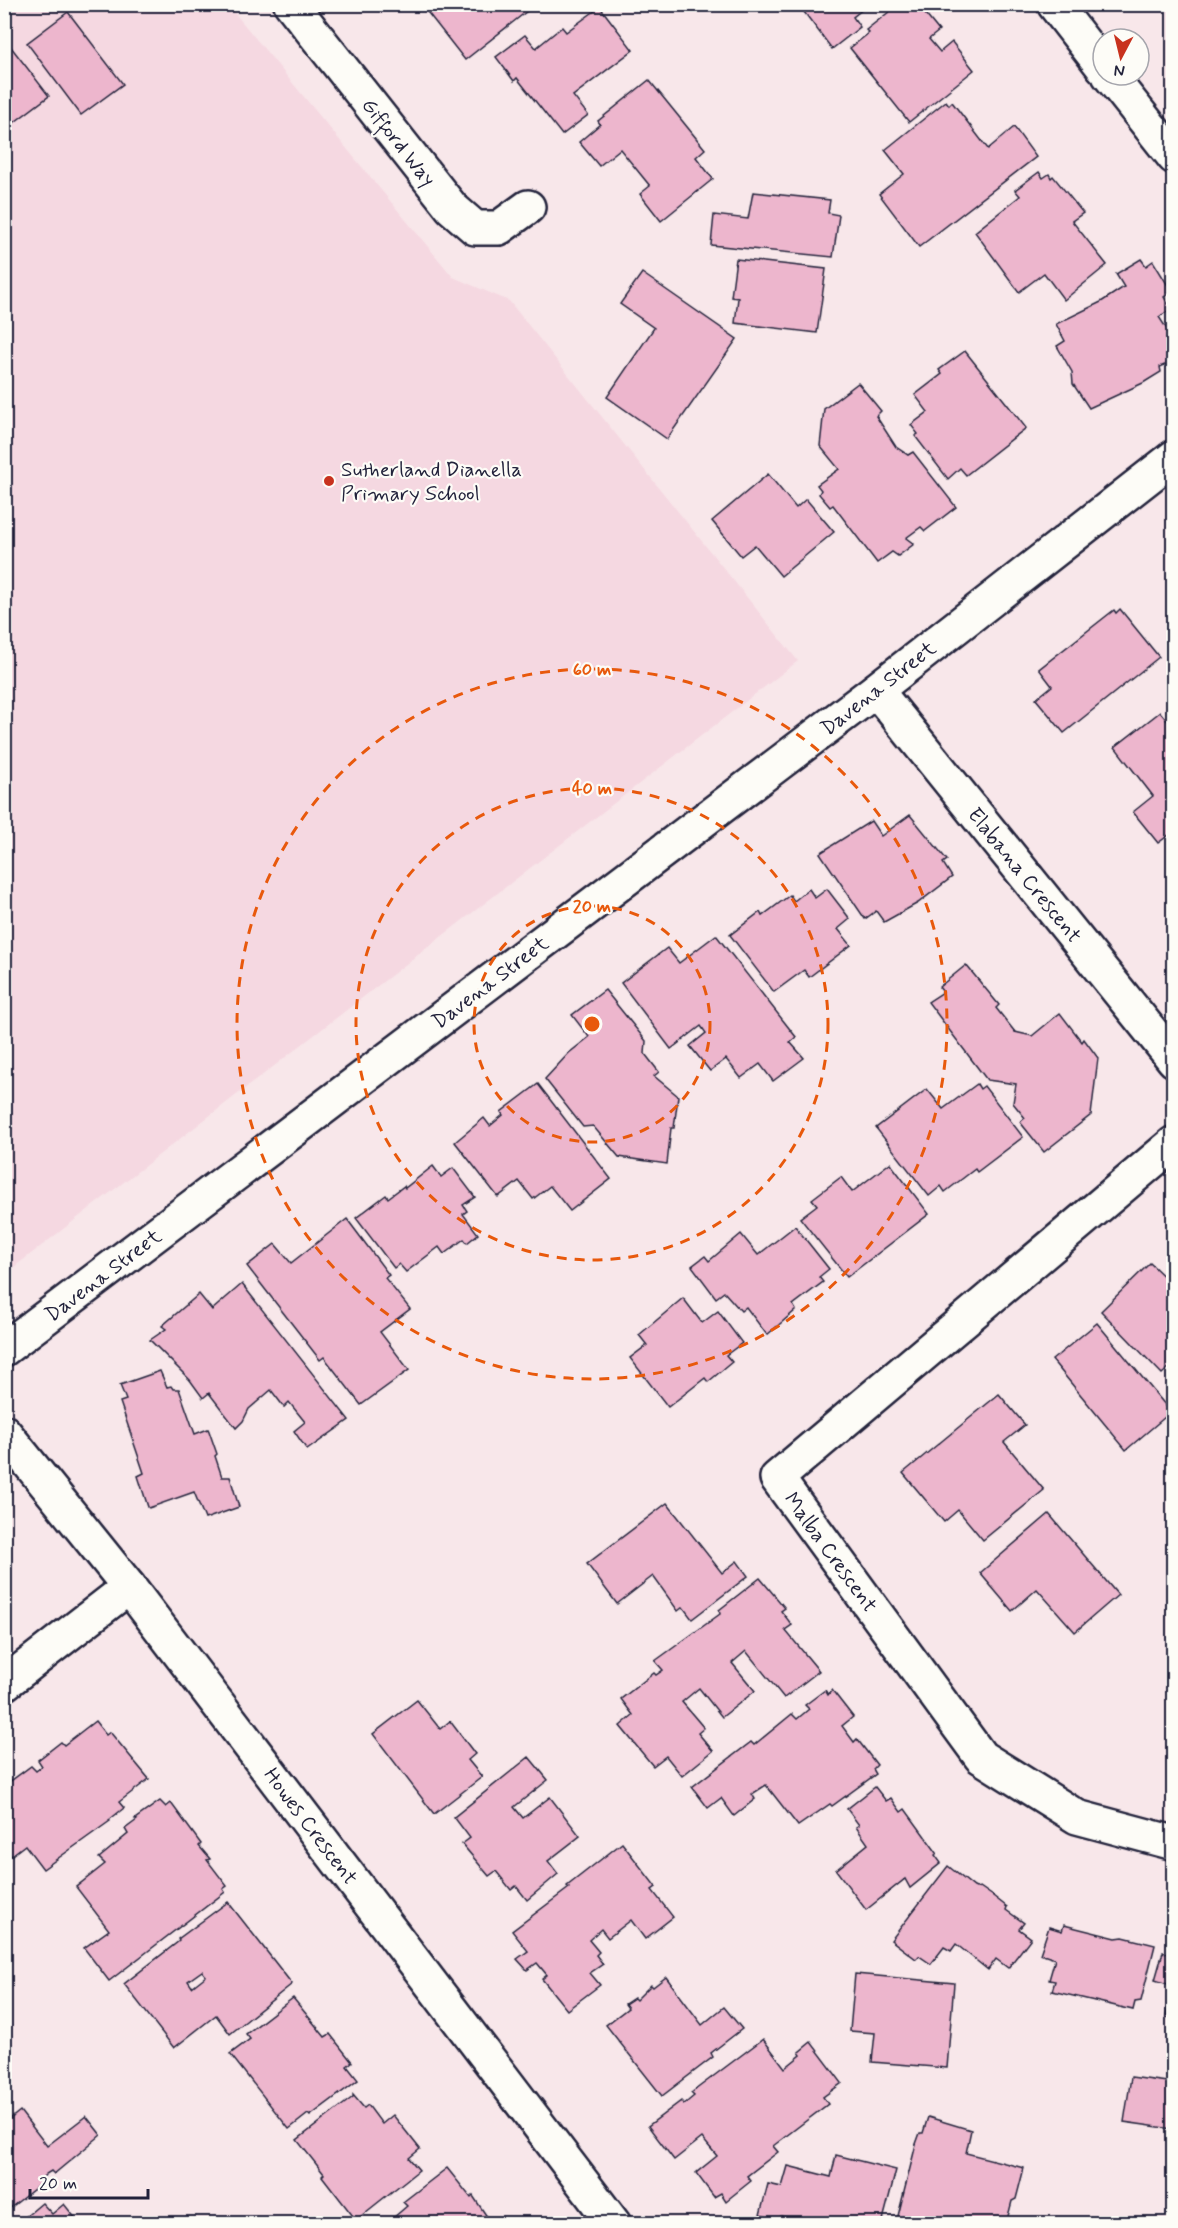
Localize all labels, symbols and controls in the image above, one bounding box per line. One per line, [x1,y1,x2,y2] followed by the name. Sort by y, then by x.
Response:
[1091,27,1151,87] north arrow
[1113,59,1126,81] text: N
[353,92,442,194] street label: Gifford Way
[341,456,522,508] place label: Sutherland Dianella Primary School
[322,474,336,488] marker: Sutherland Dianella Primary School
[815,635,943,743] street label: Davena Street
[573,658,611,682] text: 60 m
[572,777,612,801] text: 40 m
[961,802,1088,949] street label: Elabana Crescent
[573,895,611,919] text: 20 m
[427,929,555,1036] street label: Davena Street
[582,1014,602,1034] centre of rings
[40,1222,168,1329] street label: Davena Street
[777,1487,883,1619] street label: Malba Crescent
[257,1762,364,1891] street label: Howes Crescent
[30,2162,148,2200] scale bar
[39,2172,77,2196] text: 20 m

